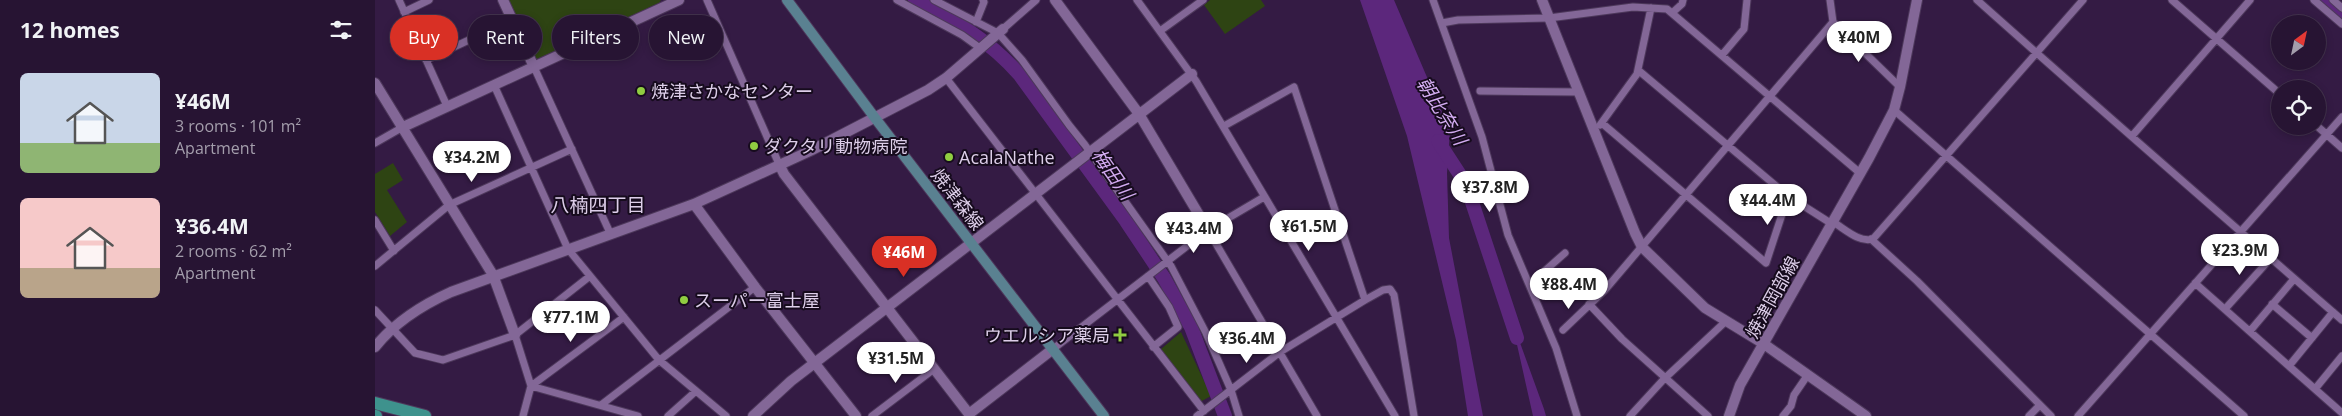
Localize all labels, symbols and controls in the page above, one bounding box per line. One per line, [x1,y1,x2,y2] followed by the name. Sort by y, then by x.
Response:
[390,15,458,60] chip: Buy
[468,15,542,60] chip: Rent
[552,15,639,60] chip: Filters
[649,15,723,60] chip: New
[2271,15,2326,70] north arrow
[2271,15,2326,135] map controls
[20,16,120,44] text: 12 homes
[327,16,355,44] icon: filters
[1829,20,1889,63] pin: ¥40M
[1838,26,1880,48] text: ¥40M
[1411,72,1474,152] water label: 朝比奈川
[651,79,813,103] place label: 焼津さかなセンター
[2271,80,2326,135] button: locate
[635,85,647,97] marker: 焼津さかなセンター
[175,87,231,115] text: ¥46M
[60,93,120,153] icon: home
[175,115,301,137] text: 3 rooms · 101 m²
[764,134,907,158] place label: ダクタリ動物病院
[175,137,255,159] text: Apartment
[431,140,513,183] pin: ¥34.2M
[748,140,760,152] marker: ダクタリ動物病院
[1086,143,1141,206] water label: 梅田川
[959,145,1055,169] place label: AcalaNathe
[444,146,500,168] text: ¥34.2M
[943,151,955,163] marker: AcalaNathe
[926,163,990,235] street label: 焼津森線
[1449,170,1531,213] pin: ¥37.8M
[1462,176,1518,198] text: ¥37.8M
[1727,184,1809,226] pin: ¥44.4M
[1740,189,1796,211] text: ¥44.4M
[550,192,646,218] district label: 八楠四丁目
[1268,210,1350,252] pin: ¥61.5M
[175,212,249,240] text: ¥36.4M
[1153,212,1235,254] pin: ¥43.4M
[1281,215,1337,237] text: ¥61.5M
[1166,217,1222,239] text: ¥43.4M
[60,218,120,278] icon: home
[2199,234,2281,276] pin: ¥23.9M
[874,236,934,278] pin: ¥46M
[2212,239,2268,261] text: ¥23.9M
[175,240,292,262] text: 2 rooms · 62 m²
[883,241,925,263] text: ¥46M
[1740,252,1804,342] street label: 焼津岡部線
[175,262,255,284] text: Apartment
[1528,268,1610,310] pin: ¥88.4M
[1541,273,1597,295] text: ¥88.4M
[694,288,820,312] place label: スーパー富士屋
[678,294,690,306] marker: スーパー富士屋
[530,300,612,343] pin: ¥77.1M
[543,306,599,328] text: ¥77.1M
[1206,322,1288,364] pin: ¥36.4M
[984,323,1110,347] place label: ウエルシア薬局
[1219,327,1275,349] text: ¥36.4M
[1114,329,1126,341] marker: ウエルシア薬局
[855,342,937,384] pin: ¥31.5M
[868,347,924,369] text: ¥31.5M

